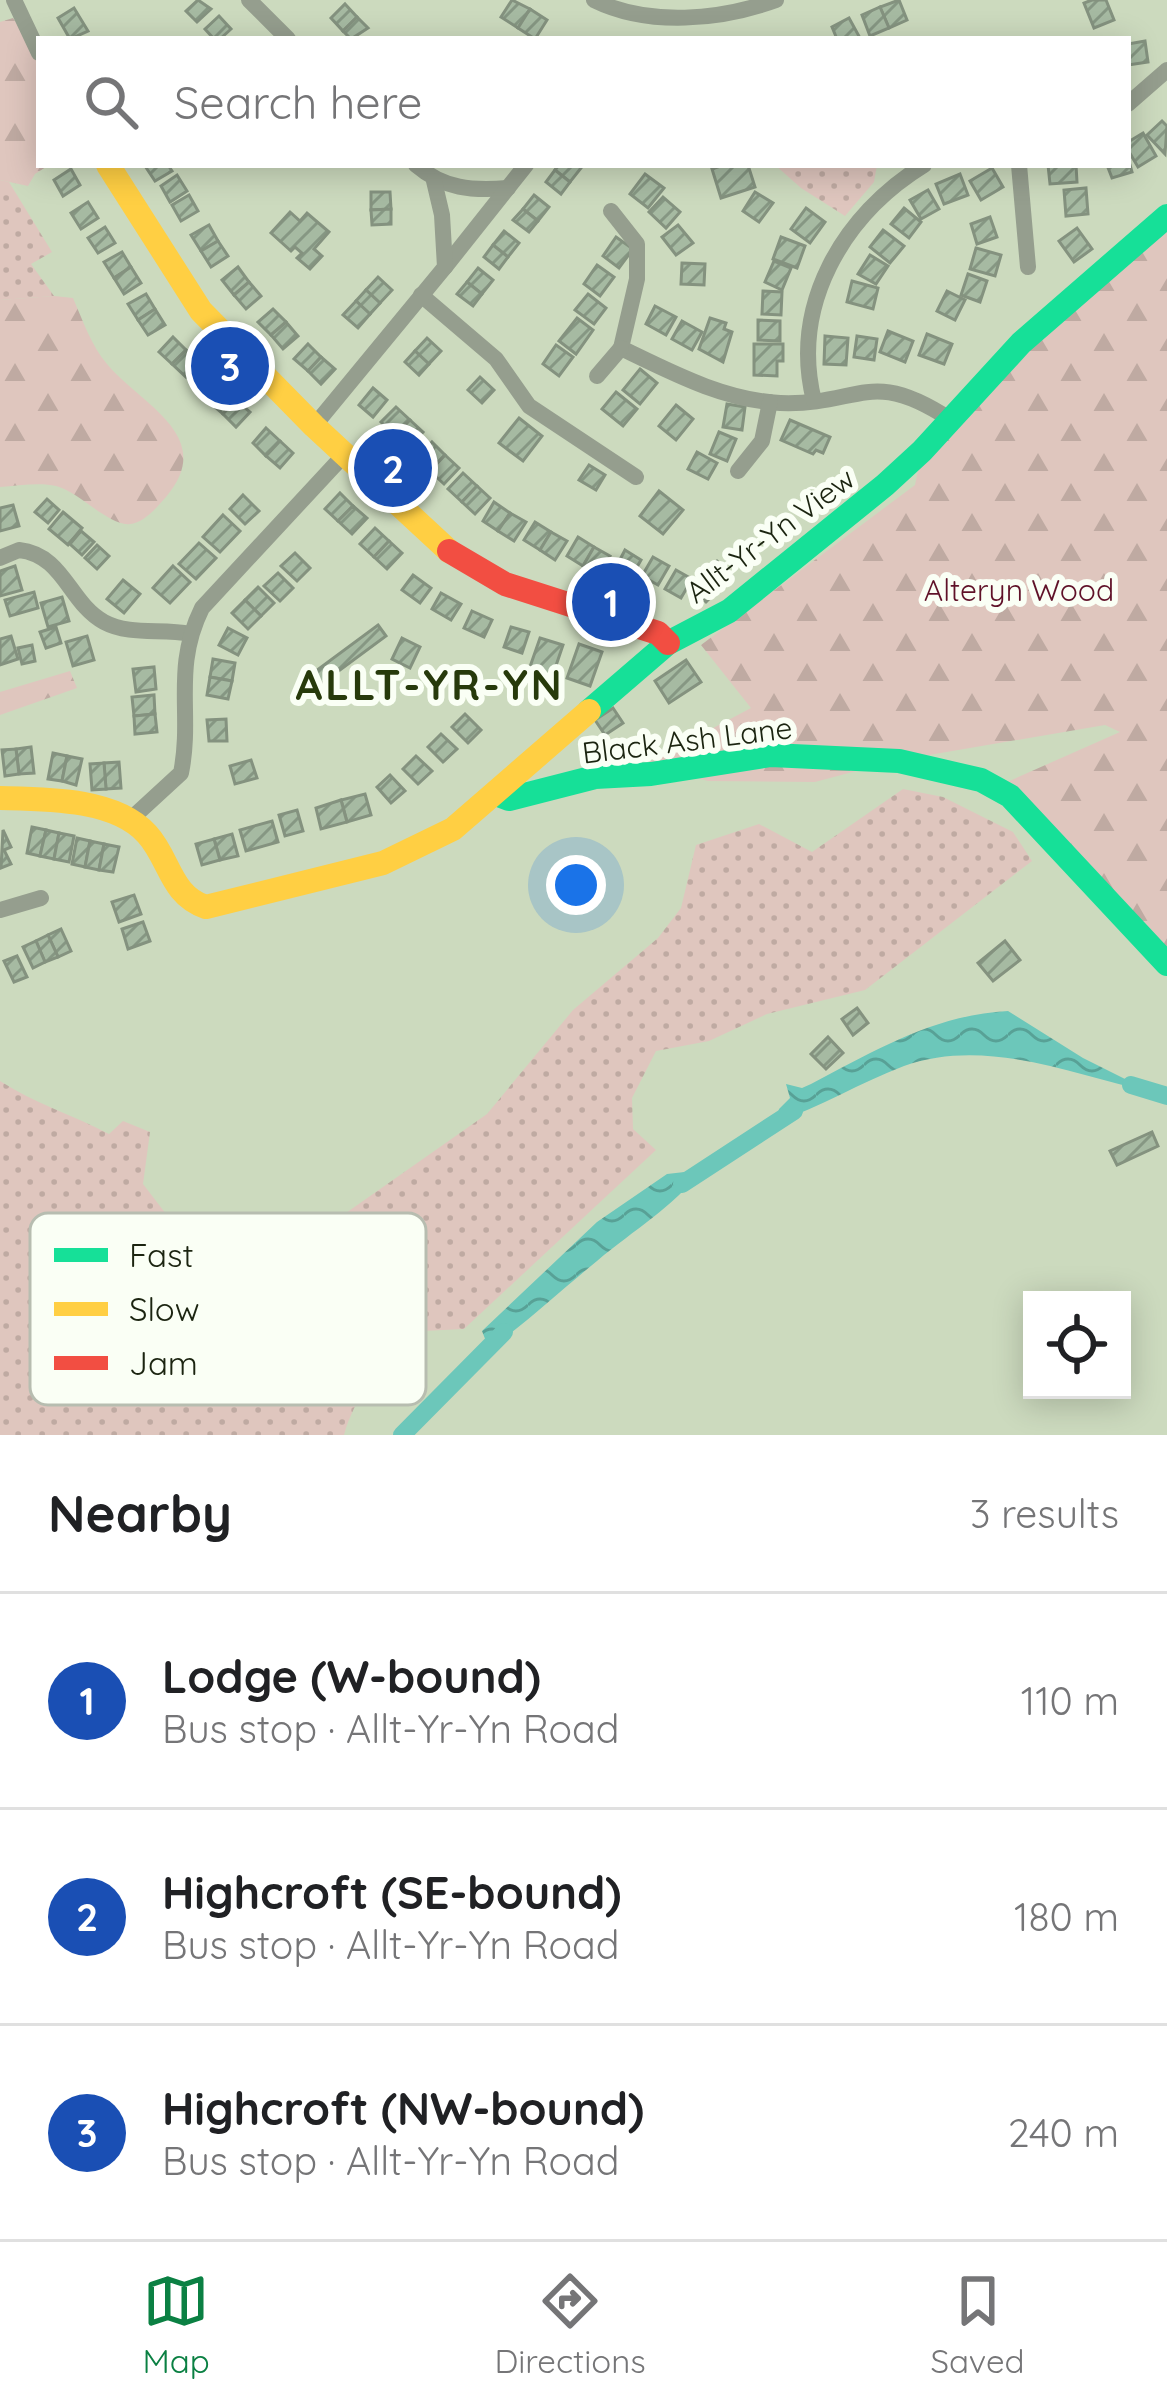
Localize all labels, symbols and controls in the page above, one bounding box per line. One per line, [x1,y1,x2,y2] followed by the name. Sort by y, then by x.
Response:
[36,36,1131,168] search box
[78,69,144,135] icon: search
[174,74,422,130] text: Search here
[191,321,269,411] pin: 3
[354,423,432,513] pin: 2
[678,459,862,611] street label: Allt-Yr-Yn View
[572,557,650,647] pin: 1
[924,571,1114,609] park label: Alteryn Wood
[295,658,565,711] district label: ALLT-YR-YN
[580,708,794,772] street label: Black Ash Lane
[546,855,606,915] your location
[30,1213,426,1405] legend
[129,1234,194,1275] text: Fast
[129,1288,200,1329] text: Slow
[1023,1291,1131,1399] map controls
[1023,1291,1131,1399] button: locate
[129,1342,198,1383] text: Jam
[48,1481,232,1545] text: Nearby
[970,1489,1119,1538] text: 3 results
[162,1648,541,1704] text: Lodge (W-bound)
[79,1676,95,1725] text: 1
[1021,1676,1119,1725] text: 110 m
[162,1704,619,1753] text: Bus stop · Allt-Yr-Yn Road
[162,1864,621,1920] text: Highcroft (SE-bound)
[76,1892,98,1941] text: 2
[1014,1892,1119,1941] text: 180 m
[162,1920,619,1969] text: Bus stop · Allt-Yr-Yn Road
[162,2080,644,2136] text: Highcroft (NW-bound)
[77,2108,97,2157] text: 3
[1008,2108,1119,2157] text: 240 m
[162,2136,619,2185] text: Bus stop · Allt-Yr-Yn Road
[142,2268,210,2381] tab: Map
[494,2268,646,2381] tab: Directions
[931,2268,1025,2381] tab: Saved

